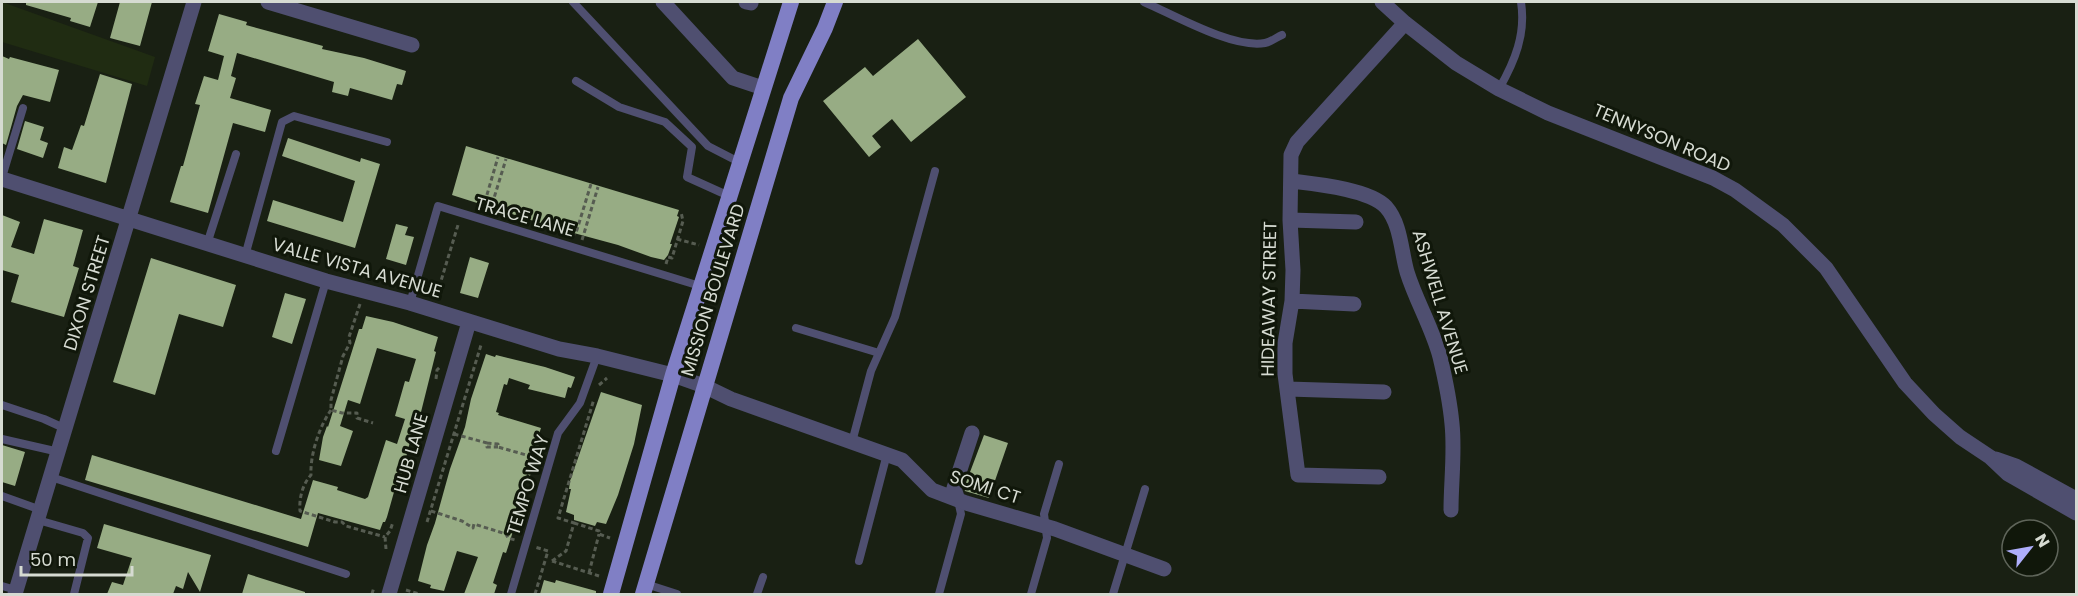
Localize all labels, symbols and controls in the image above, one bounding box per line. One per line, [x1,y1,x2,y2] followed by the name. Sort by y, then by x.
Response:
[1590,97,1735,178] street label: TENNYSON ROAD
[472,190,578,243] street label: TRACE LANE
[674,200,751,379] street label: MISSION BOULEVARD
[1255,221,1282,377] street label: HIDEAWAY STREET
[1407,227,1474,377] street label: ASHWELL AVENUE
[269,231,445,304] street label: VALLE VISTA AVENUE
[57,232,116,354] street label: DIXON STREET
[387,410,434,496] street label: HUB LANE
[500,431,555,538] street label: TEMPO WAY
[947,463,1024,510] street label: SOMI CT
[2000,518,2060,578] north arrow
[2029,529,2055,552] text: N
[21,539,132,577] scale bar
[30,547,76,572] text: 50 m

